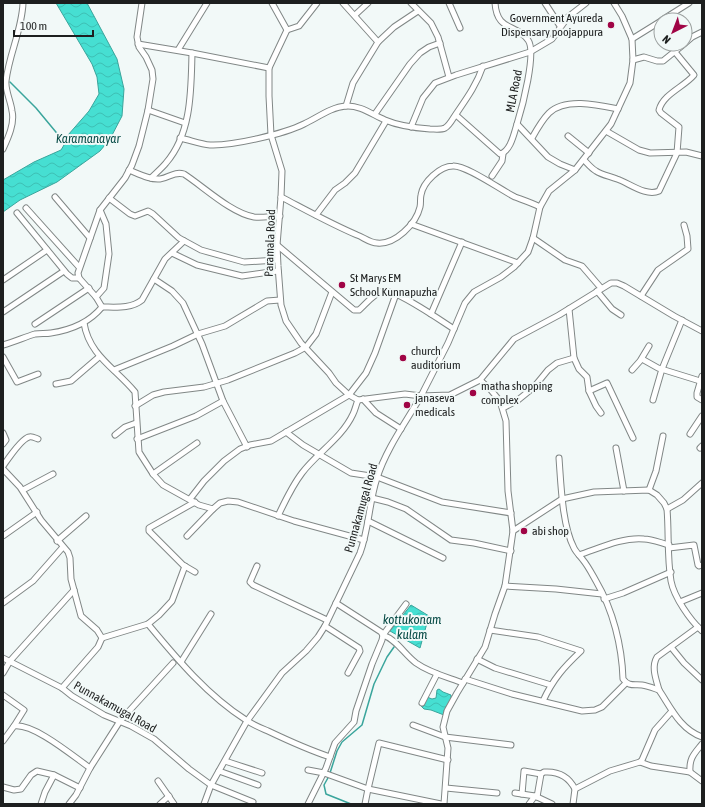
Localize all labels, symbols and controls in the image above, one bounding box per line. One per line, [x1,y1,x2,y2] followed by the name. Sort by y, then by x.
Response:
[501,11,603,39] place label: Government Ayureda Dispensary poojappura
[14,12,93,38] scale bar
[653,12,693,52] north arrow
[20,19,47,33] text: 100 m
[606,20,616,30] marker: Government Ayureda Dispensary poojappura
[660,33,673,46] text: N
[503,68,525,114] street label: MLA Road
[56,131,121,146] water label: Karamanayar
[262,209,278,277] street label: Paramala Road
[350,271,437,299] place label: St Marys EM School Kunnapuzha
[337,280,347,290] marker: St Marys EM School Kunnapuzha
[411,344,461,372] place label: church auditorium
[398,353,408,363] marker: church auditorium
[481,379,553,407] place label: matha shopping complex
[468,388,478,398] marker: matha shopping complex
[414,391,455,419] place label: janaseva medicals
[402,400,412,410] marker: janaseva medicals
[342,462,380,554] street label: Punnakamugal Road
[532,524,569,538] place label: abi shop
[519,526,529,536] marker: abi shop
[383,612,442,642] water label: kottukonam kulam
[71,678,159,736] street label: Punnakamugal Road

